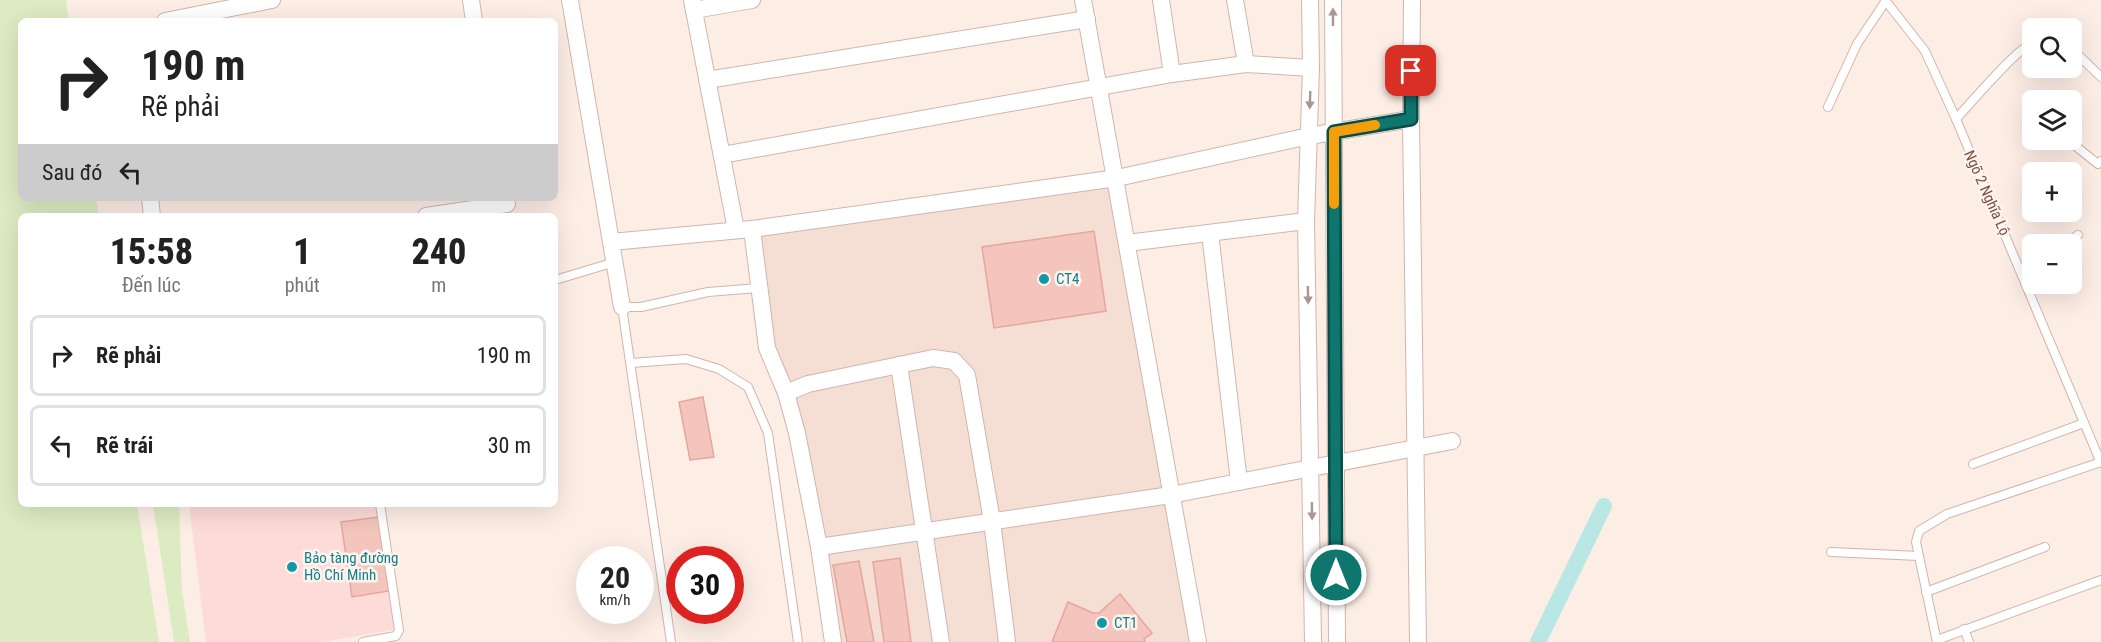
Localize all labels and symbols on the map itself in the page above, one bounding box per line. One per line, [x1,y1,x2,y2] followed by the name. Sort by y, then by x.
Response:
[1328,7,1338,26] one-way arrow
[1385,45,1436,96] pin
[1305,91,1314,110] one-way arrow
[1960,148,2014,238] street label: Ngõ 2 Nghĩa Lộ
[1056,270,1080,288] place label: CT4
[1037,272,1051,286] marker: CT4
[1303,286,1313,305] one-way arrow
[1307,502,1317,521] one-way arrow
[1304,543,1368,607] position arrow
[666,546,744,624] speed limit sign: 30
[304,549,398,584] place label: Bảo tàng đường Hồ Chí Minh
[285,560,299,574] marker: Bảo tàng đường Hồ Chí Minh
[1114,614,1138,632] place label: CT1
[1095,616,1109,630] marker: CT1

